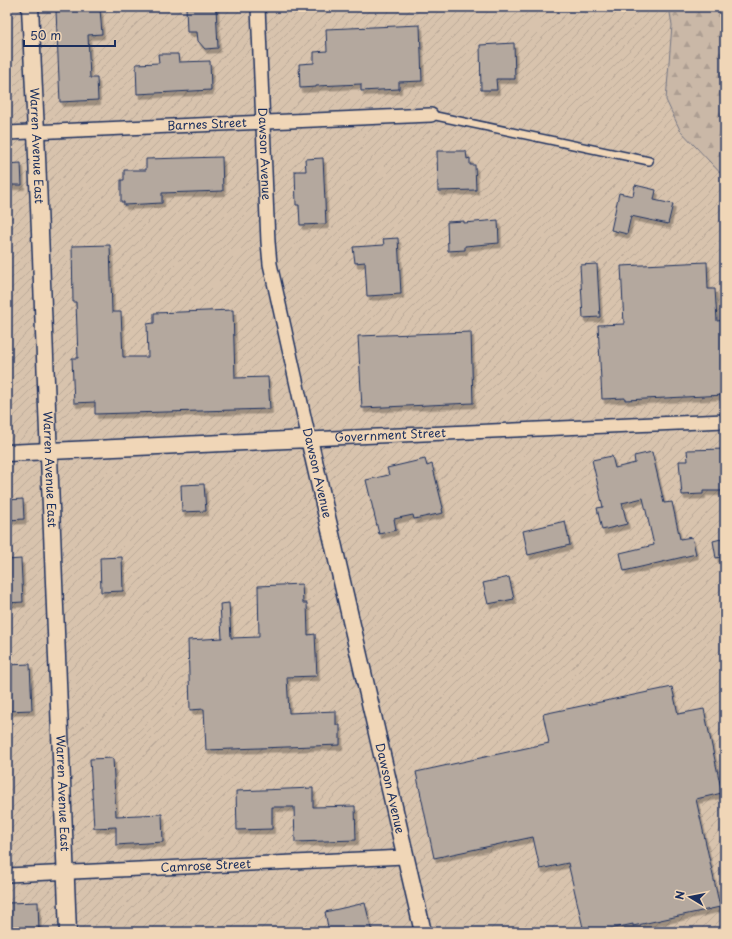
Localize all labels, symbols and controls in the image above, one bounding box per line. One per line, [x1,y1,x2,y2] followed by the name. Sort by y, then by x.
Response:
[24,22,115,48] scale bar
[30,26,61,44] text: 50 m
[26,87,49,204] street label: Warren Avenue East
[254,107,276,201] street label: Dawson Avenue
[167,113,247,134] street label: Barnes Street
[39,411,62,528] street label: Warren Avenue East
[334,423,446,446] street label: Government Street
[299,426,337,520] street label: Dawson Avenue
[52,735,75,852] street label: Warren Avenue East
[372,741,410,836] street label: Dawson Avenue
[160,854,251,876] street label: Camrose Street
[670,877,710,917] north arrow
[671,889,689,901] text: N

